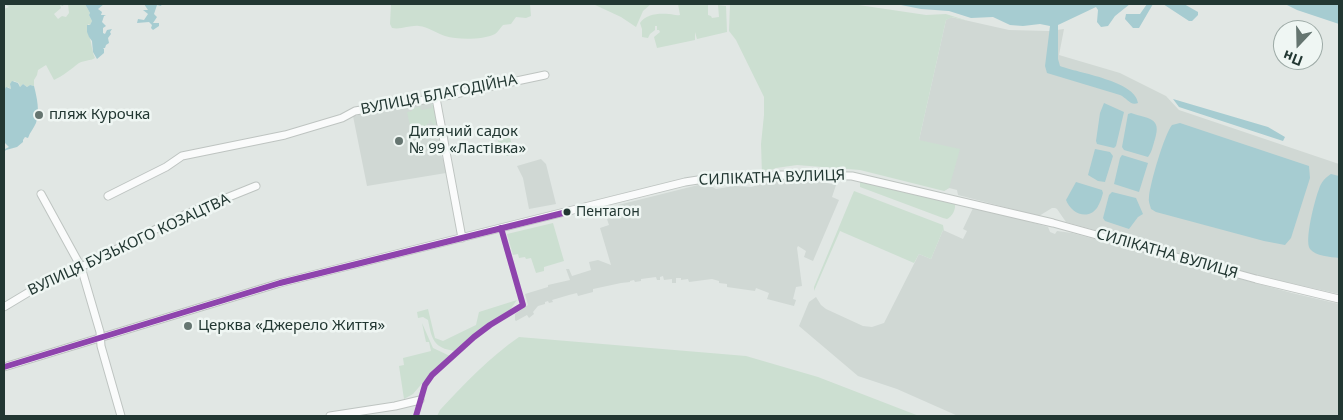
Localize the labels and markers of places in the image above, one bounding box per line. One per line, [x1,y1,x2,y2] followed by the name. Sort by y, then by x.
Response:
[49,106,150,124] place label: пляж Курочка
[33,109,45,121] marker: пляж Курочка
[409,123,526,158] place label: Дитячий садок № 99 «Ластівка»
[393,135,405,147] marker: Дитячий садок № 99 «Ластівка»
[576,204,640,220] place label: Пентагон
[562,207,572,217] marker: Пентагон
[198,317,385,335] place label: Церква «Джерело Життя»
[182,320,194,332] marker: Церква «Джерело Життя»

